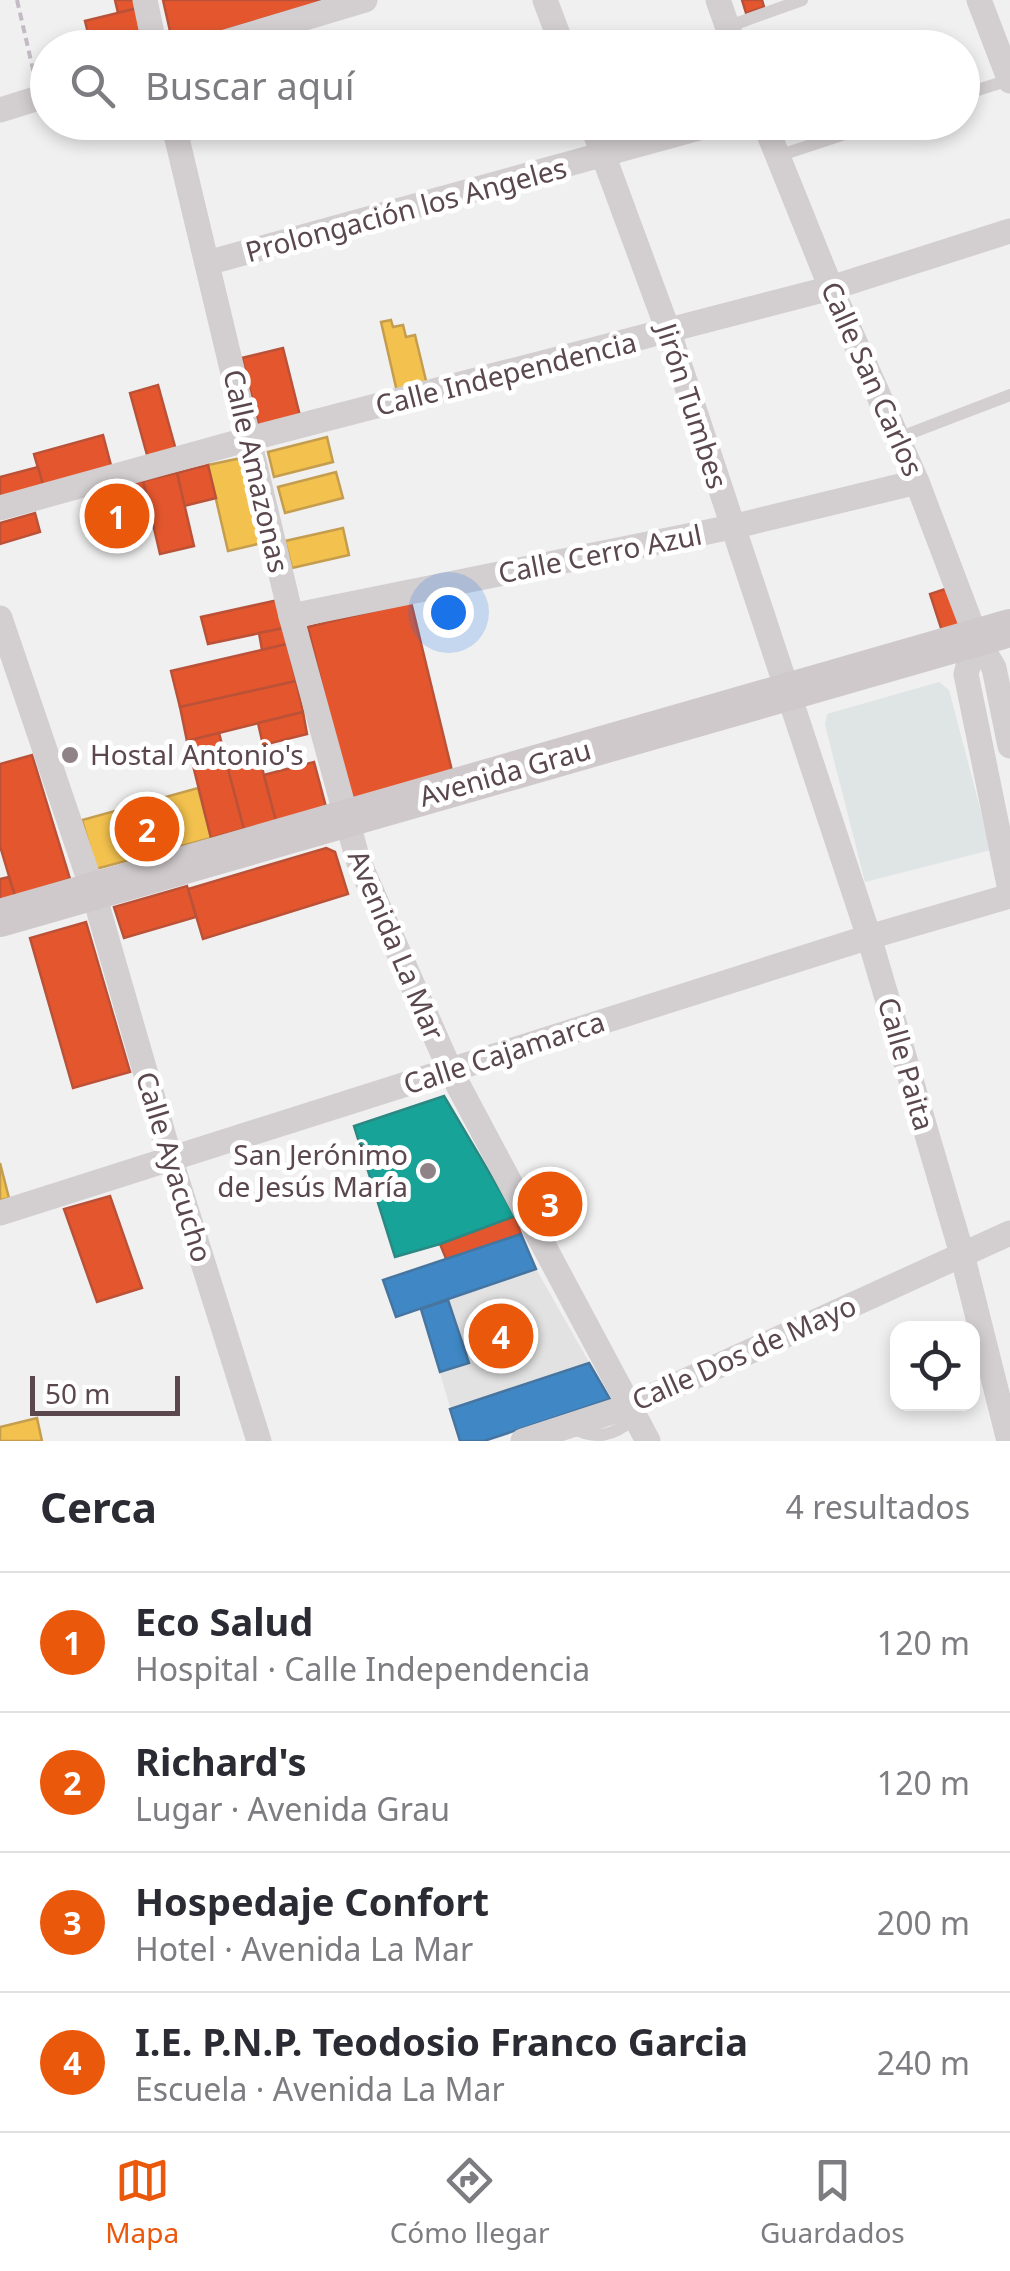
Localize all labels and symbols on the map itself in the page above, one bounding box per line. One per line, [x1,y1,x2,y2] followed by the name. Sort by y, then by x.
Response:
[241,148,571,270] street label: Prolongación los Angeles
[813,275,933,482] street label: Calle San Carlos
[647,315,738,493] street label: Jirón Tumbes
[371,322,640,424] street label: Calle Independencia
[215,366,299,576] street label: Calle Amazonas
[84,478,150,554] pin: 1
[495,515,705,591] street label: Calle Cerro Azul
[423,587,474,638] your location
[414,729,595,815] street label: Avenida Grau
[90,735,304,773] place label: Hostal Antonio's
[59,744,81,766] marker: Hostal Antonio's
[114,792,180,866] pin: 2
[340,844,454,1046] street label: Avenida La Mar
[870,993,944,1135] street label: Calle Paita
[398,1002,609,1102] street label: Calle Cajamarca
[128,1067,222,1267] street label: Calle Ayacucho
[217,1135,408,1205] place label: San Jerónimo de Jesús María
[417,1160,439,1182] marker: San Jerónimo de Jesús María
[518,1166,582,1242] pin: 3
[625,1286,862,1419] street label: Calle Dos de Mayo
[468,1298,534,1374] pin: 4
[30,1371,180,1416] scale bar

